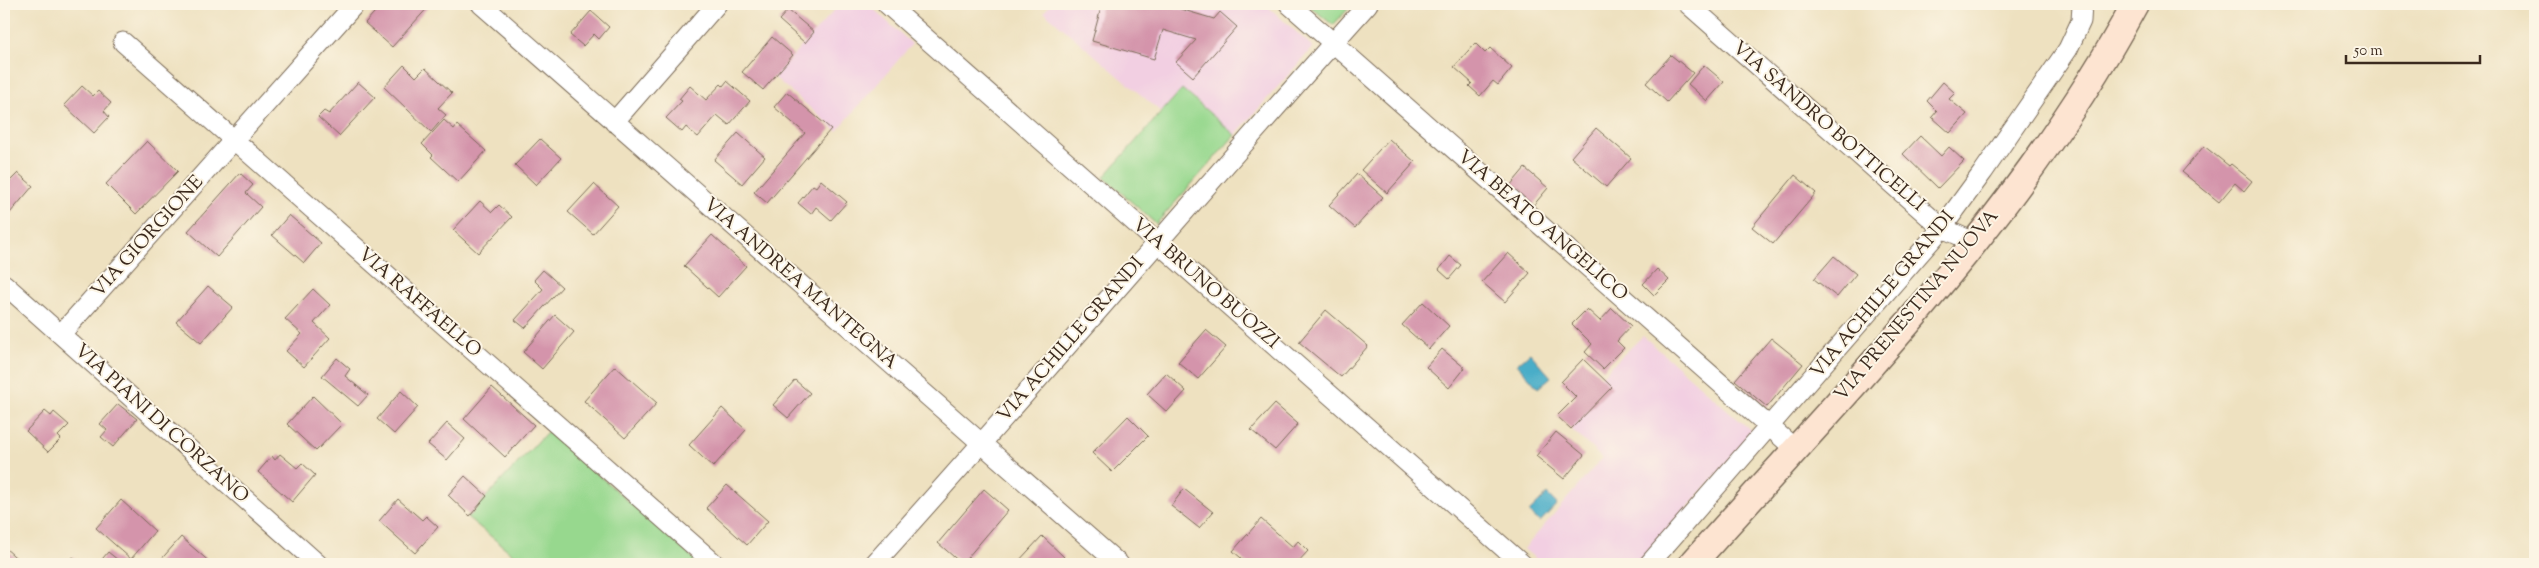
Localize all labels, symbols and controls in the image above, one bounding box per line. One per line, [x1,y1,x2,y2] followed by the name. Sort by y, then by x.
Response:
[2346,32,2480,64] scale bar
[1726,36,1930,218] street label: VIA SANDRO BOTTICELLI
[2353,41,2383,62] text: 50 m
[1451,144,1633,308] street label: VIA BEATO ANGELICO
[86,169,211,304] street label: VIA GIORGIONE
[697,192,904,377] street label: VIA ANDREA MANTEGNA
[1828,204,2006,408] street label: VIA PRENESTINA NUOVA
[1805,205,1961,385] street label: VIA ACHILLE GRANDI
[1125,212,1285,356] street label: VIA BRUNO BUOZZI
[351,242,487,364] street label: VIA RAFFAELLO
[991,251,1151,429] street label: VIA ACHILLE GRANDI
[68,338,254,510] street label: VIA PIANI DI CORZANO

